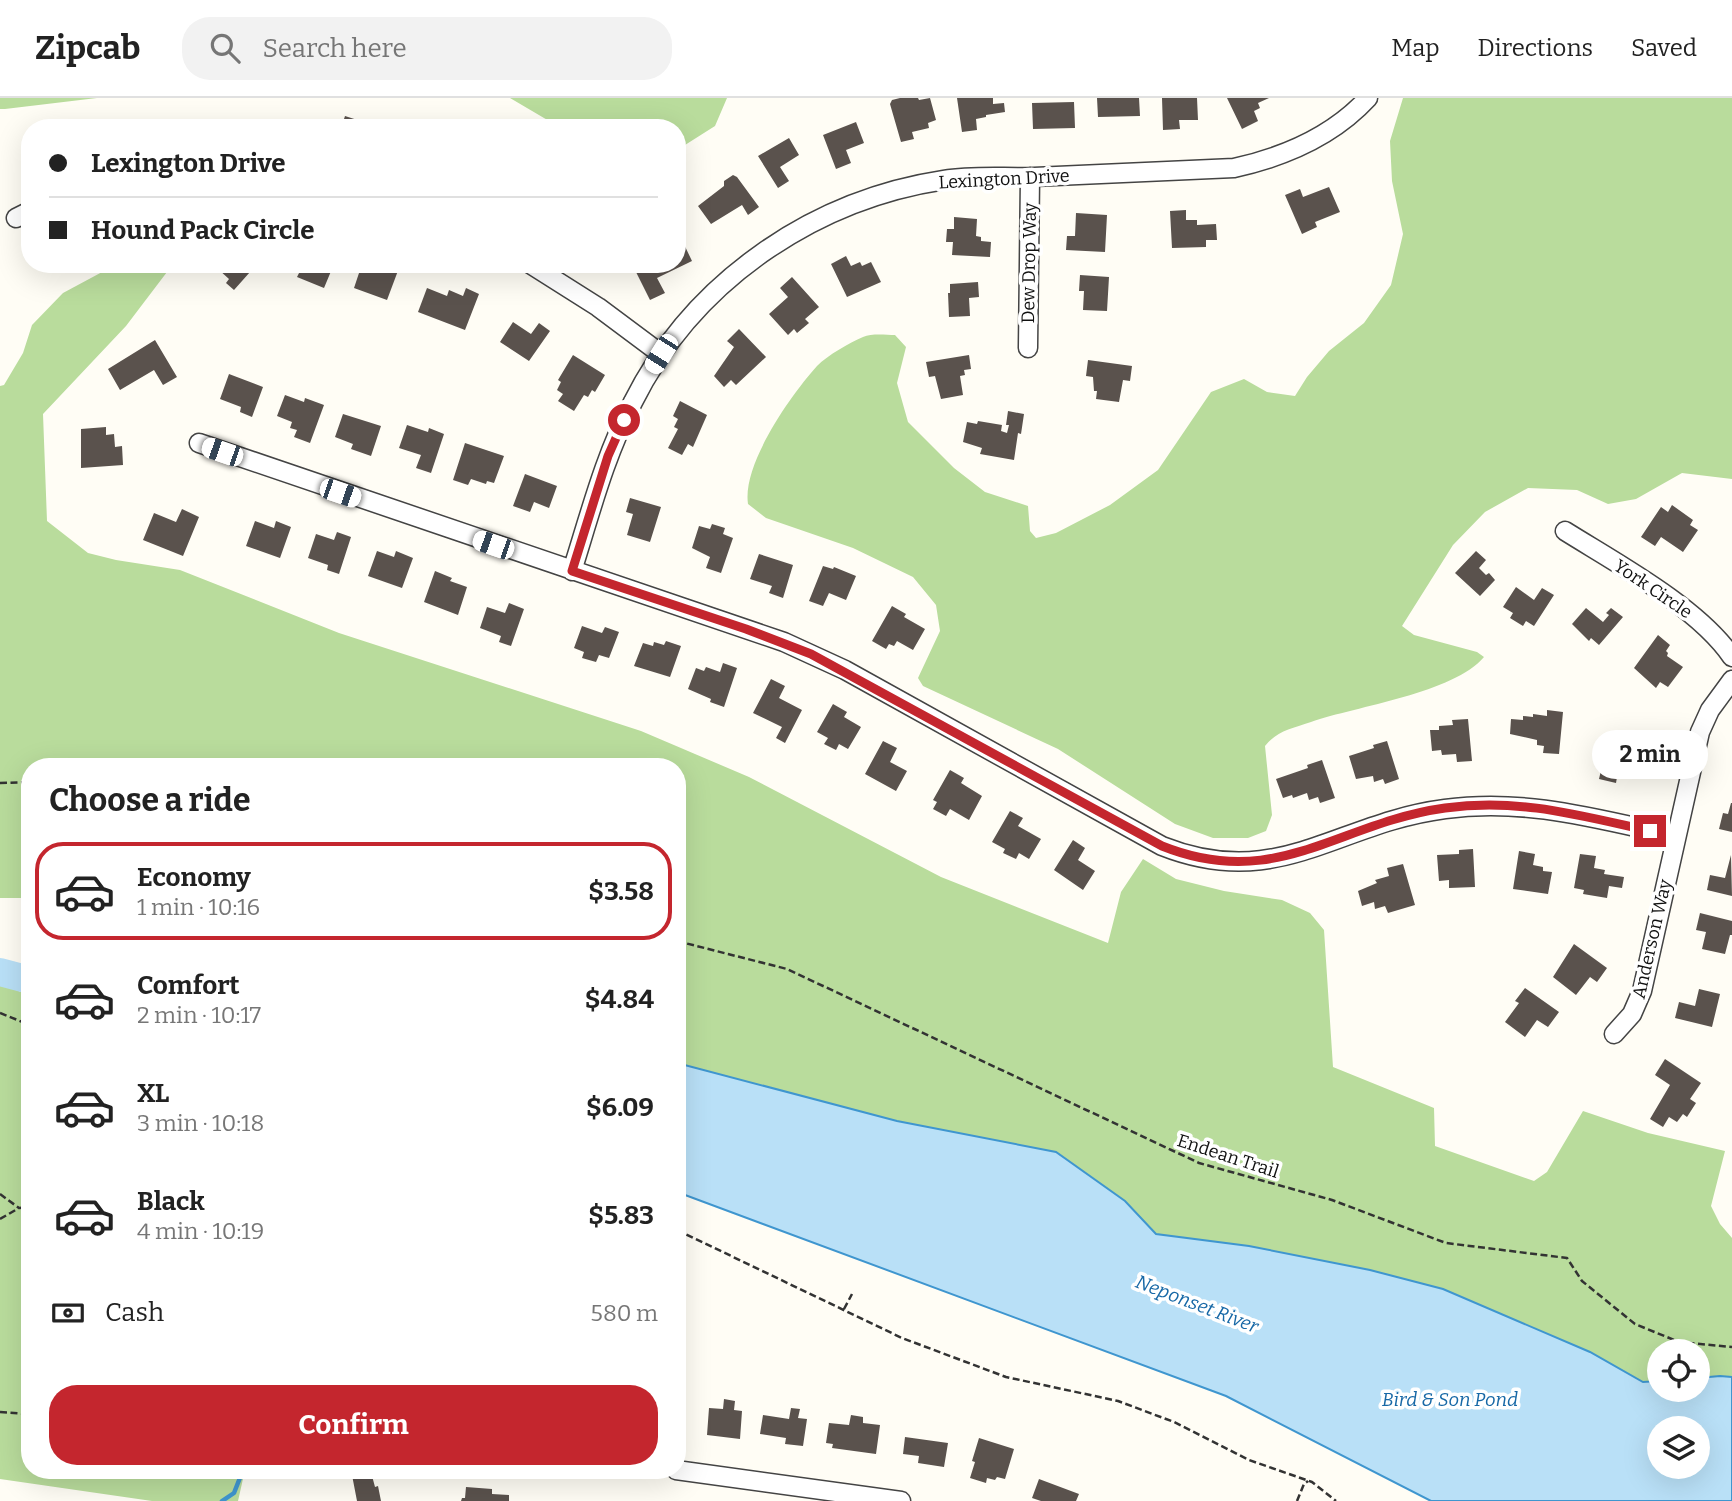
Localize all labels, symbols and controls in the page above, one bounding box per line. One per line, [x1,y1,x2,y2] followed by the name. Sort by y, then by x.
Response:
[182,17,672,80] search box
[35,28,140,68] text: Zipcab
[206,29,244,67] icon: search
[262,33,407,64] text: Search here
[1391,34,1440,62] text: Map
[1478,34,1593,62] text: Directions
[1631,34,1697,62] text: Saved
[91,148,286,179] text: Lexington Drive
[938,165,1070,193] street label: Lexington Drive
[1017,202,1041,324] street label: Dew Drop Way
[91,215,315,246] text: Hound Pack Circle
[641,331,682,377] car
[608,404,640,436] route start
[199,435,246,469] car
[317,476,364,510] car
[470,528,517,562] car
[1610,555,1696,623] street label: York Circle
[1592,730,1708,778] callout: 2 min
[1619,740,1681,768] text: 2 min
[49,781,250,819] text: Choose a ride
[1634,815,1666,847] route end
[53,860,116,923] icon: car
[137,862,251,893] text: Economy
[588,876,654,907] text: $3.58
[1628,877,1677,1001] street label: Anderson Way
[137,893,260,921] text: 1 min · 10:16
[53,968,116,1031] icon: car
[137,970,240,1001] text: Comfort
[585,984,654,1015] text: $4.84
[137,1001,261,1029] text: 2 min · 10:17
[53,1076,116,1139] icon: car
[137,1078,169,1109] text: XL
[586,1092,654,1123] text: $6.09
[137,1109,264,1137] text: 3 min · 10:18
[1174,1129,1282,1183] street label: Endean Trail
[53,1184,116,1247] icon: car
[137,1186,205,1217] text: Black
[588,1200,654,1231] text: $5.83
[137,1217,264,1245] text: 4 min · 10:19
[1132,1270,1263,1338] water label: Neponset River
[49,1294,87,1332] icon: cash
[105,1297,164,1328] text: Cash
[591,1299,658,1327] text: 580 m
[1647,1339,1710,1479] map controls
[1647,1339,1710,1402] button: locate
[49,1385,658,1465] button: Confirm
[1382,1388,1518,1411] water label: Bird & Son Pond
[1647,1416,1710,1479] button: layers

